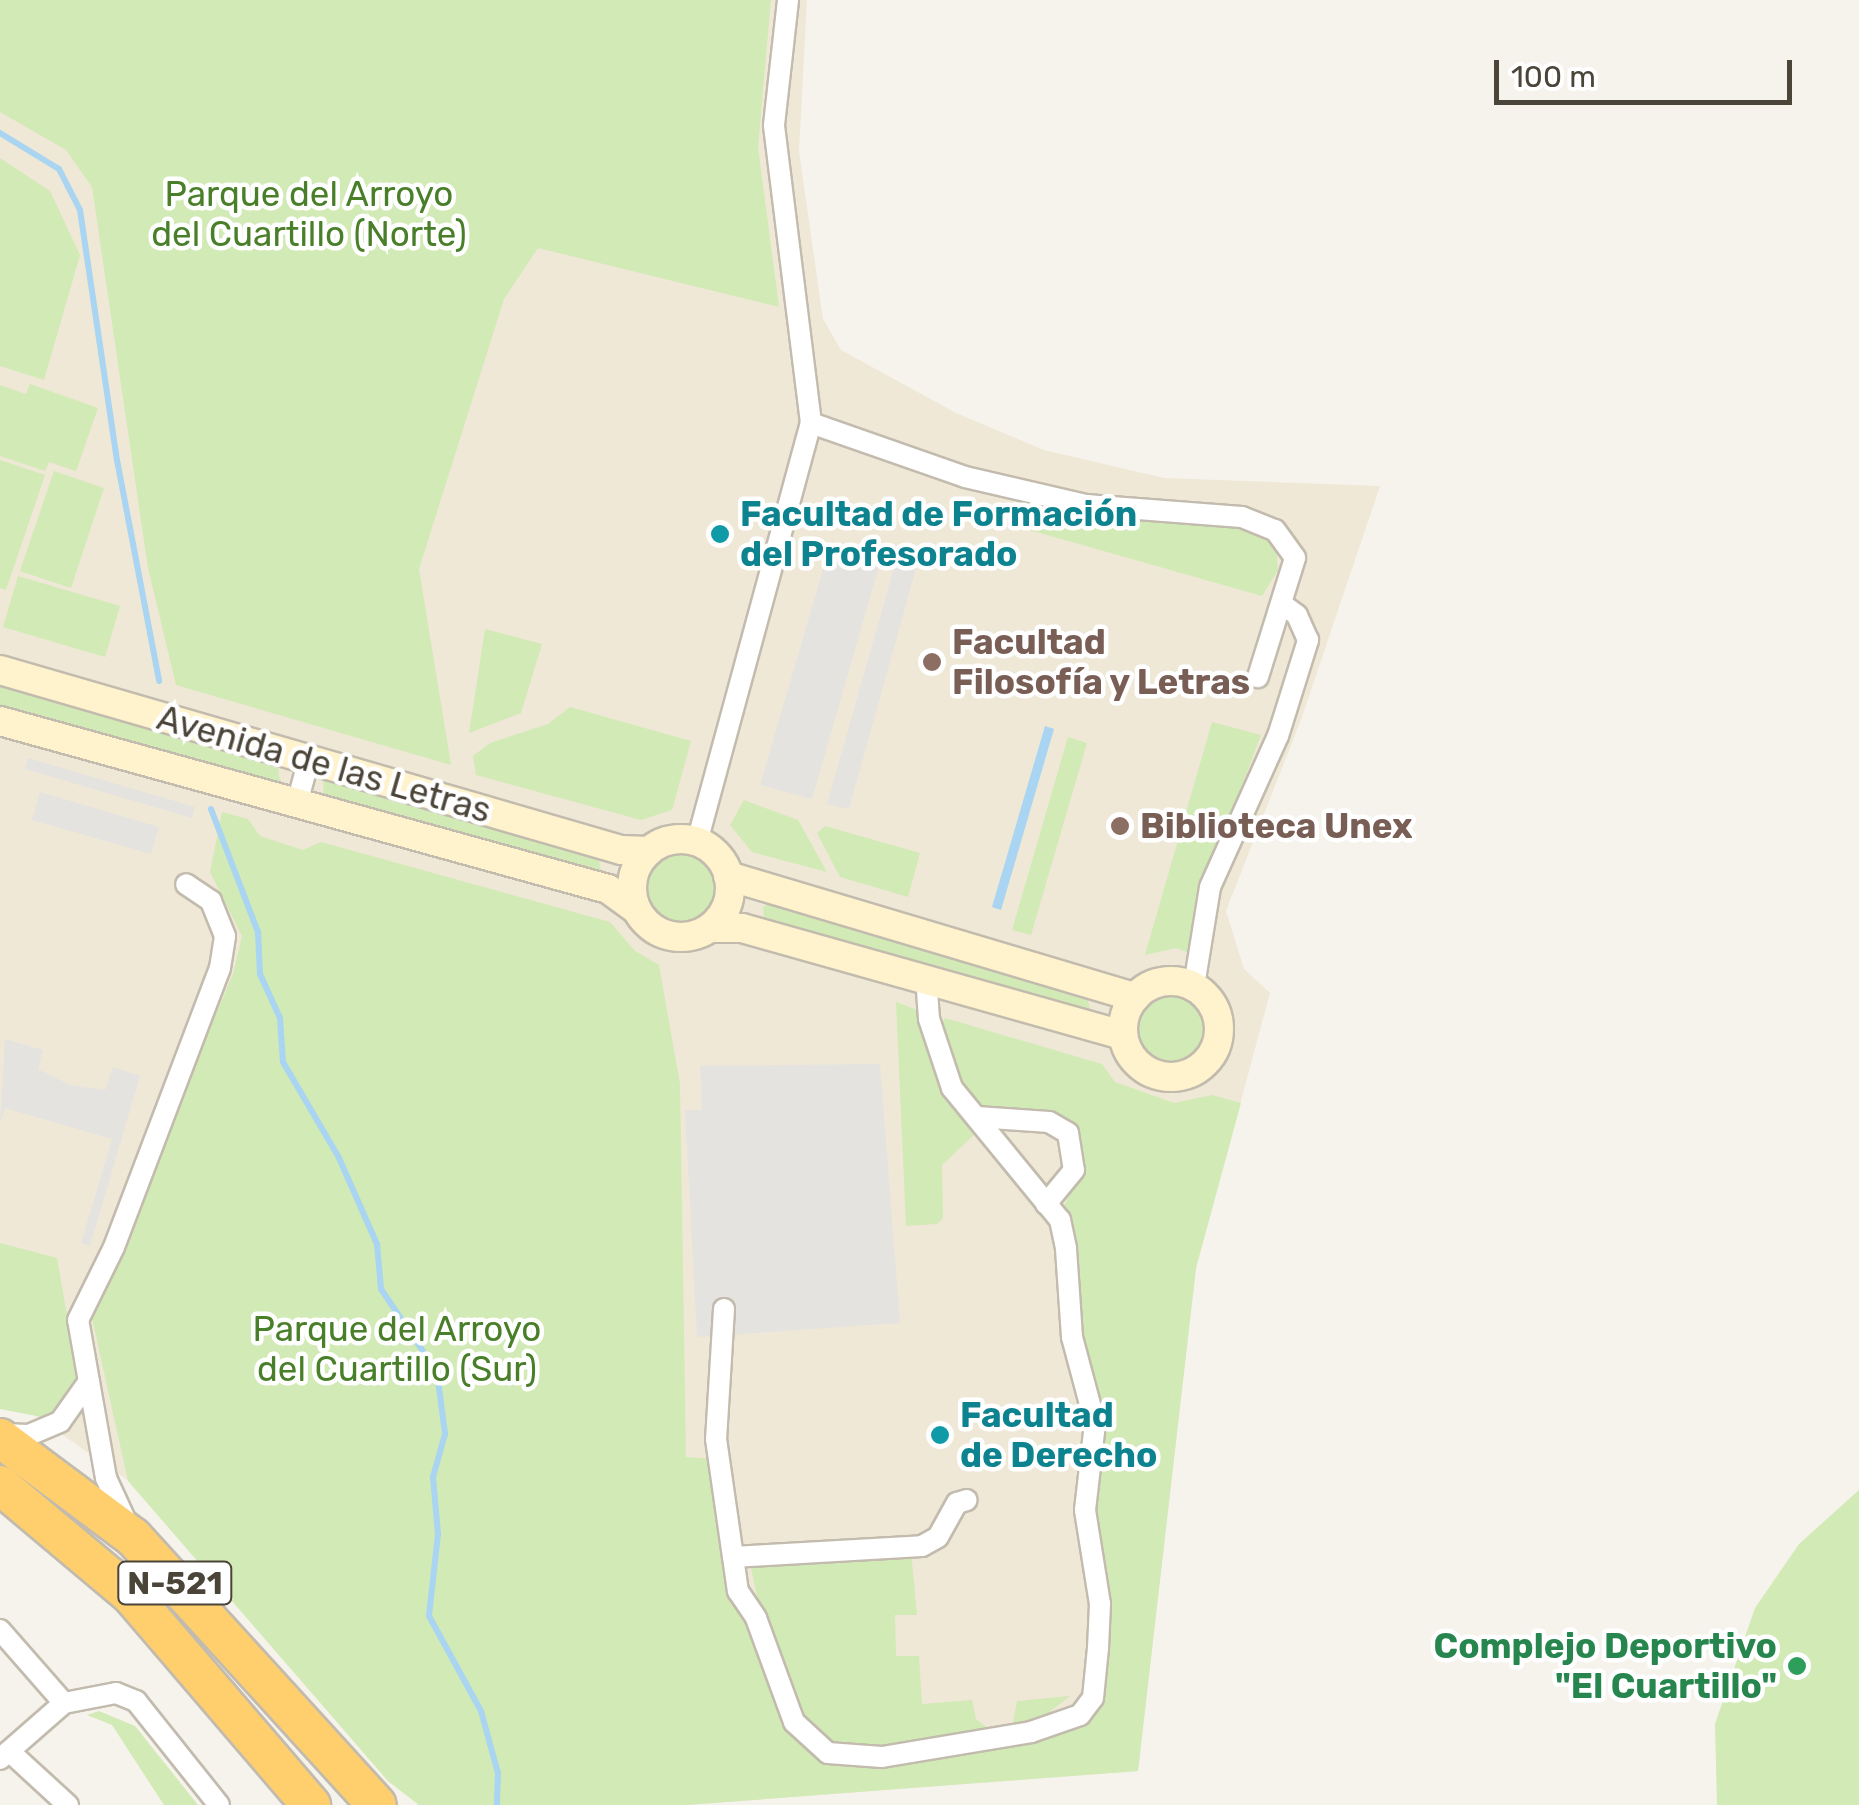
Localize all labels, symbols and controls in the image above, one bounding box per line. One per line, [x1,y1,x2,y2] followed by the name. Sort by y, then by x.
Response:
[1499,40,1796,102] scale bar
[1511,59,1596,95] text: 100 m
[151,173,467,255] park label: Parque del Arroyo del Cuartillo (Norte)
[740,493,1137,575] place label: Facultad de Formación del Profesorado
[709,523,731,545] marker: Facultad de Formación del Profesorado
[952,621,1252,703] place label: Facultad Filosofía y Letras
[921,651,943,673] marker: Facultad Filosofía y Letras
[152,696,496,832] street label: Avenida de las Letras
[1140,805,1413,847] place label: Biblioteca Unex
[1109,815,1131,837] marker: Biblioteca Unex
[252,1308,542,1390] park label: Parque del Arroyo del Cuartillo (Sur)
[960,1394,1157,1476] place label: Facultad de Derecho
[929,1424,951,1446] marker: Facultad de Derecho
[115,1556,235,1610] road number: N-521
[1434,1625,1777,1707] place label: Complejo Deportivo "El Cuartillo"
[1786,1655,1808,1677] marker: Complejo Deportivo "El Cuartillo"

